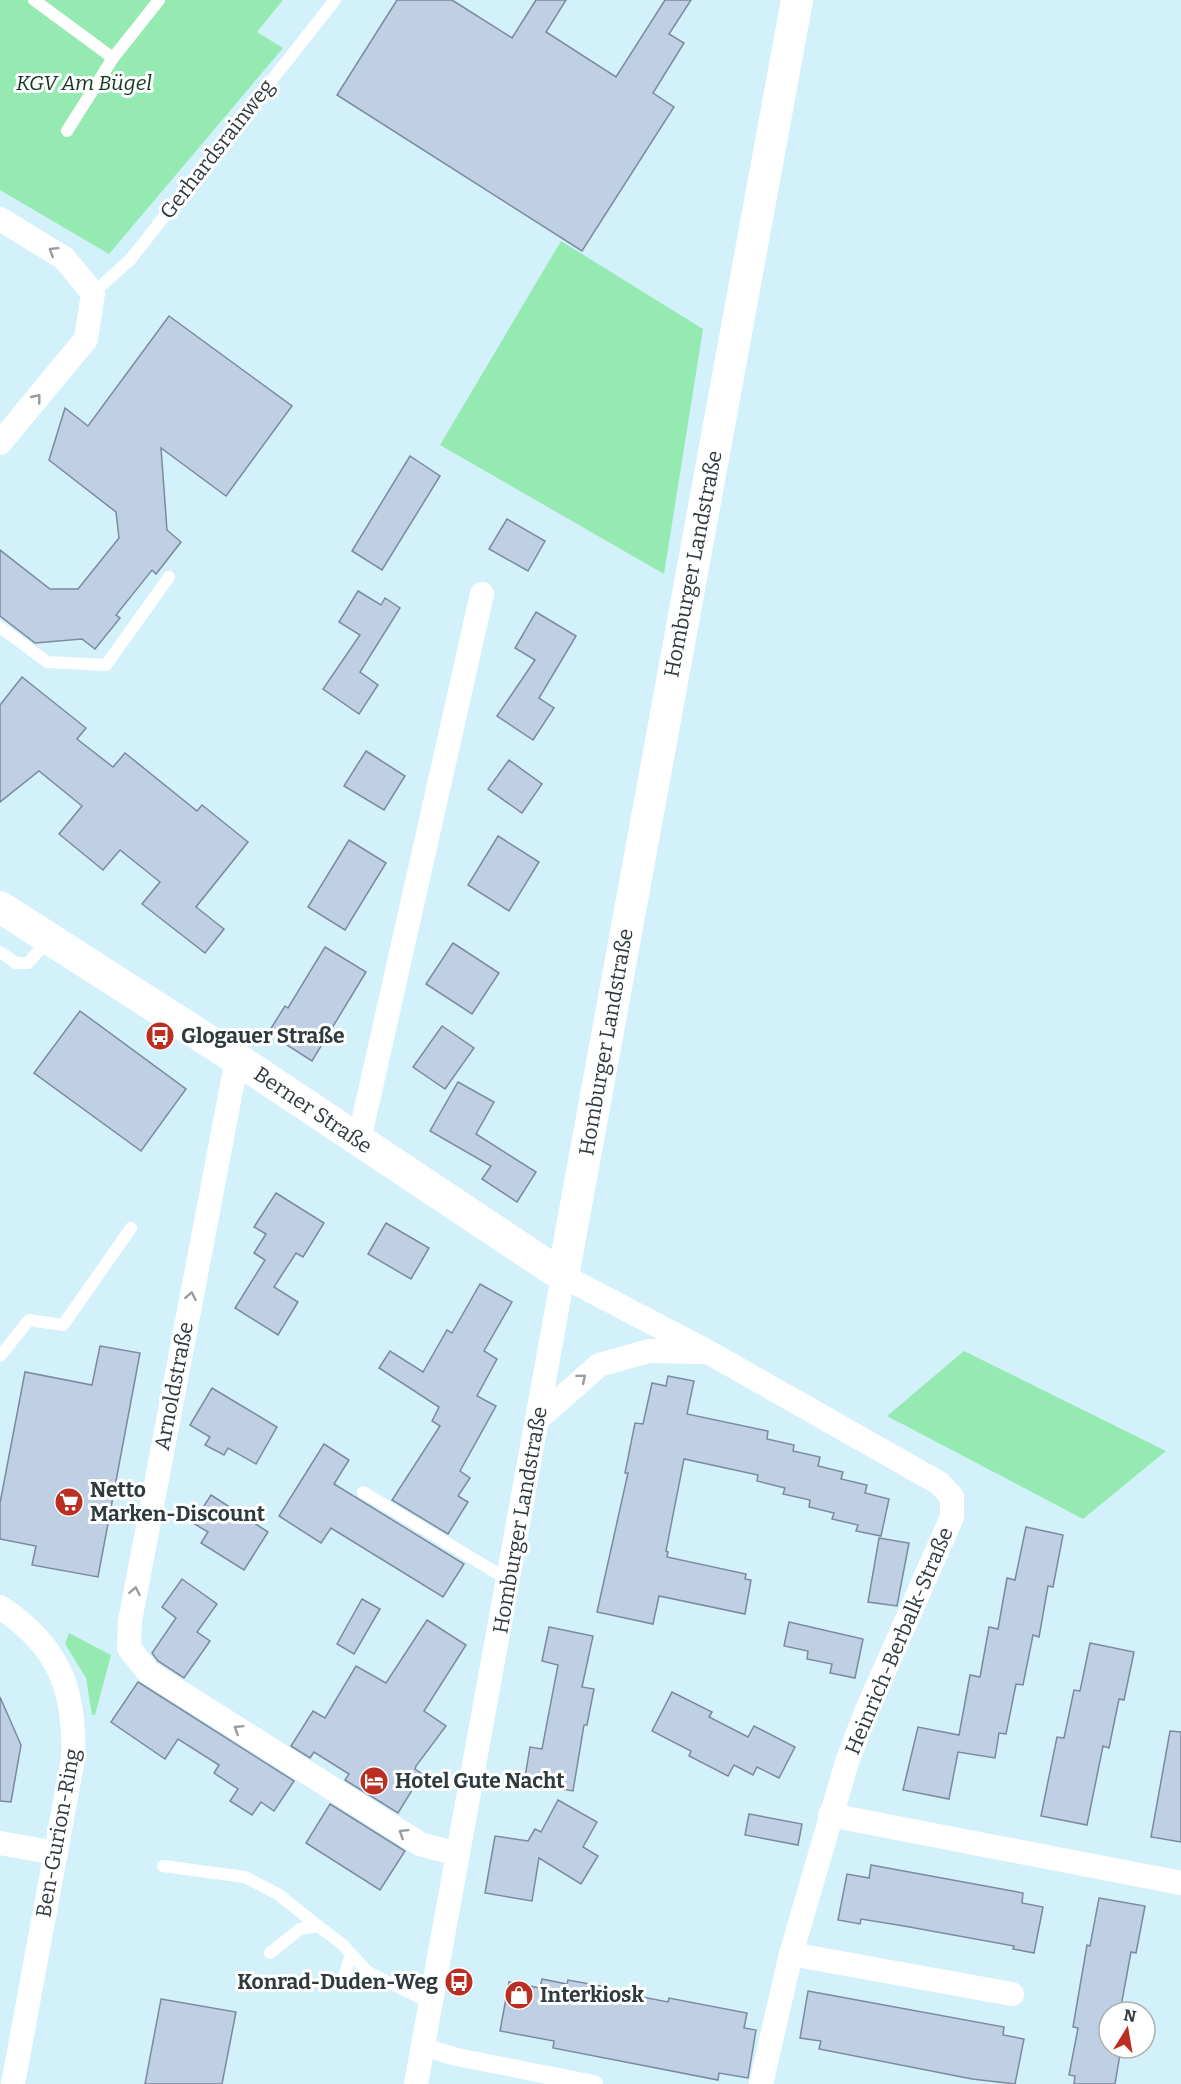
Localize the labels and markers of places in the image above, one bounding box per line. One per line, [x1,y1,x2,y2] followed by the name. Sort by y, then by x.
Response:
[144,1020,176,1052] bus stop icon: Glogauer Straße
[181,1023,344,1049] place label: Glogauer Straße
[90,1477,266,1527] place label: Netto Marken-Discount
[53,1486,85,1518] supermarket icon: Netto Marken-Discount
[358,1765,390,1797] hotel icon: Hotel Gute Nacht
[395,1768,565,1794] place label: Hotel Gute Nacht
[443,1966,475,1998] bus stop icon: Konrad-Duden-Weg
[237,1969,438,1995] place label: Konrad-Duden-Weg
[503,1979,535,2011] shop icon: Interkiosk
[540,1982,644,2008] place label: Interkiosk

